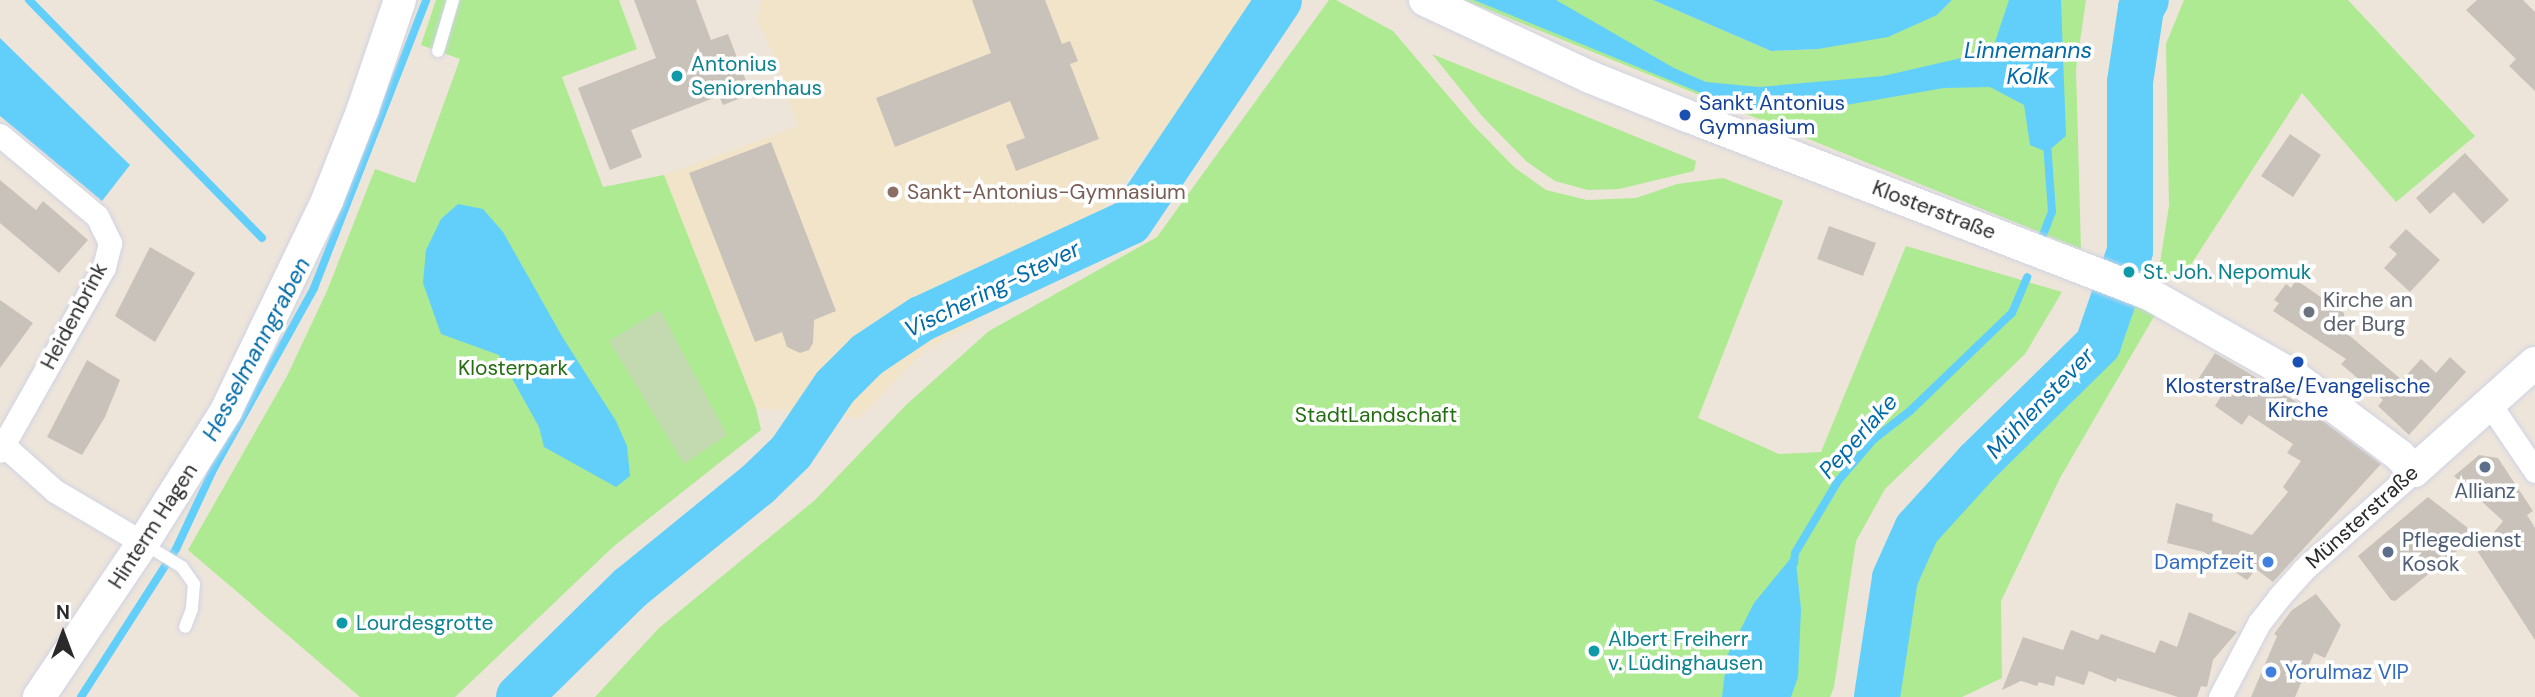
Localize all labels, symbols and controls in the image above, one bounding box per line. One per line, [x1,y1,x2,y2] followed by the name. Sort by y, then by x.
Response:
[1964,36,2092,90] water label: Linnemanns Kolk
[691,51,822,101] place label: Antonius Seniorenhaus
[669,68,685,84] marker: Antonius Seniorenhaus
[1699,90,1845,140] place label: Sankt Antonius Gymnasium
[1677,107,1693,123] marker: Sankt Antonius Gymnasium
[1869,175,1999,245] street label: Klosterstraße
[907,179,1186,205] place label: Sankt-Antonius-Gymnasium
[885,184,901,200] marker: Sankt-Antonius-Gymnasium
[900,235,1084,343] water label: Vischering-Stever
[196,253,316,445] water label: Hesselmanngraben
[35,258,113,374] street label: Heidenbrink
[2143,259,2311,285] place label: St. Joh. Nepomuk
[2121,264,2137,280] marker: St. Joh. Nepomuk
[2323,287,2413,337] place label: Kirche an der Burg
[2301,304,2317,320] marker: Kirche an der Burg
[1980,342,2100,464] water label: Mühlenstever
[2290,354,2306,370] marker: Klosterstraße/Evangelische Kirche
[458,355,568,381] park label: Klosterpark
[2166,373,2430,423] place label: Klosterstraße/Evangelische Kirche
[1813,388,1903,484] water label: Peperlake
[1295,402,1457,428] park label: StadtLandschaft
[103,459,203,593] street label: Hinterm Hagen
[2477,459,2493,475] marker: Allianz
[2301,460,2423,574] street label: Münsterstraße
[2454,478,2516,504] place label: Allianz
[2402,527,2522,577] place label: Pflegedienst Kosok
[2380,544,2396,560] marker: Pflegedienst Kosok
[2154,549,2254,575] place label: Dampfzeit
[2260,554,2276,570] marker: Dampfzeit
[28,599,98,669] north arrow
[56,600,70,625] text: N
[356,610,493,636] place label: Lourdesgrotte
[334,615,350,631] marker: Lourdesgrotte
[1608,626,1763,676] place label: Albert Freiherr v. Lüdinghausen
[1586,643,1602,659] marker: Albert Freiherr v. Lüdinghausen
[2285,659,2409,685] place label: Yorulmaz VIP
[2263,664,2279,680] marker: Yorulmaz VIP

